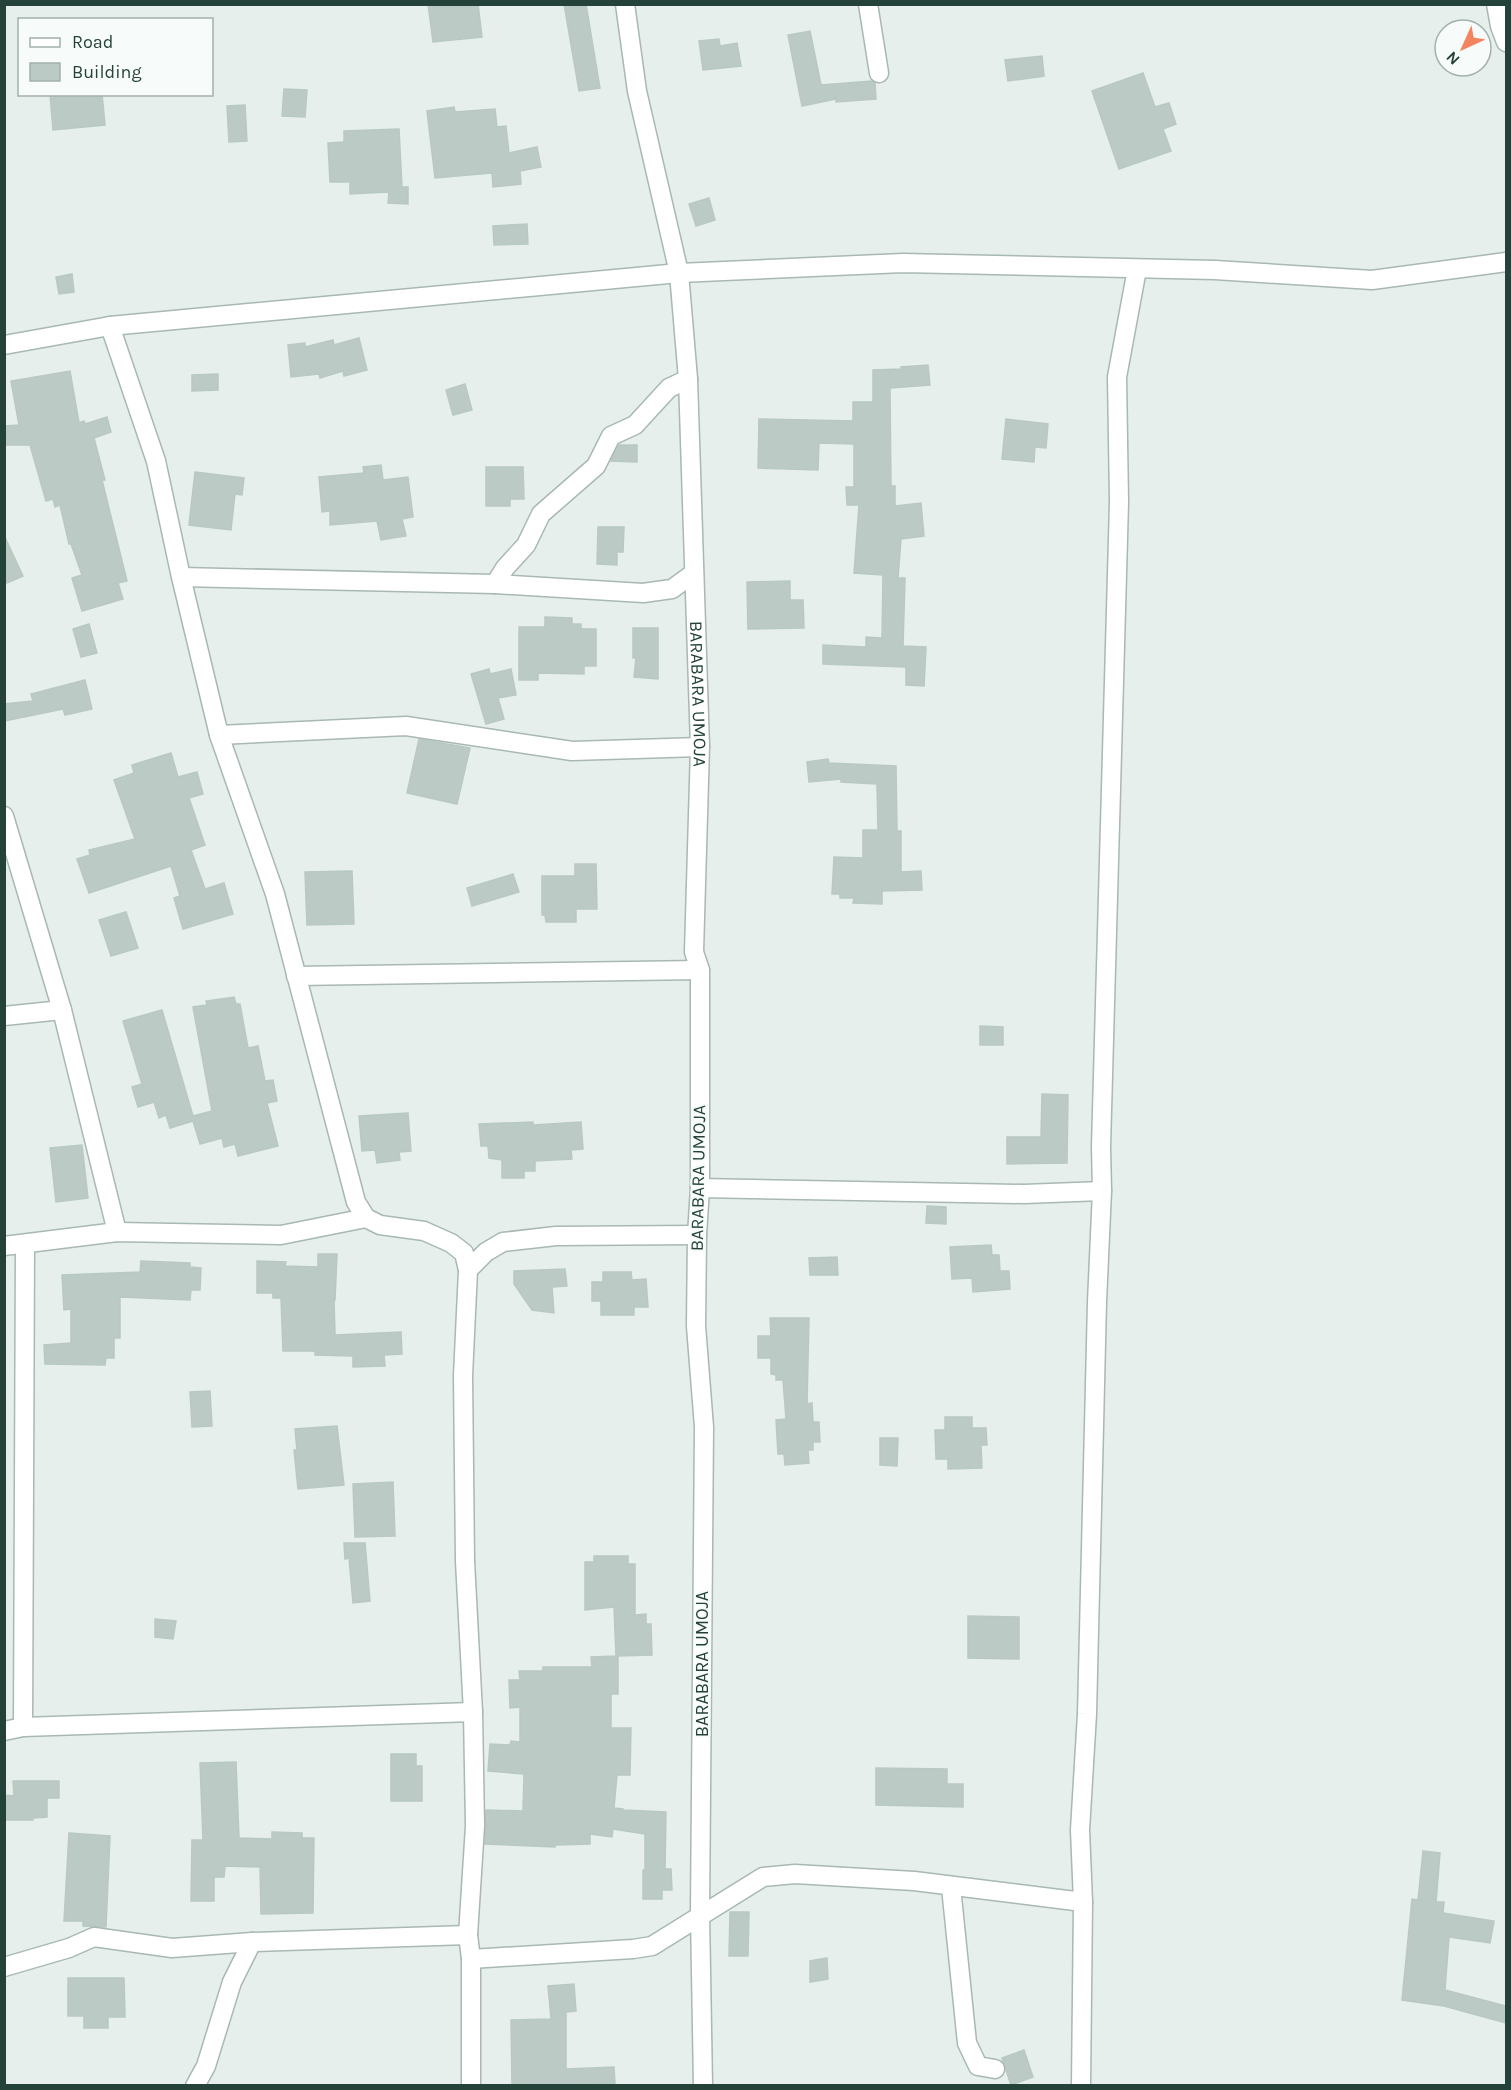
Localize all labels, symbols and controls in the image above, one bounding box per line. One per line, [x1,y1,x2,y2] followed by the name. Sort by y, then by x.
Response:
[18,18,213,96] legend
[1433,18,1493,78] north arrow
[72,31,113,53] text: Road
[1442,47,1464,69] text: N
[72,61,142,83] text: Building
[685,620,711,767] street label: BARABARA UMOJA
[686,1105,710,1251] street label: BARABARA UMOJA
[691,1591,713,1737] street label: BARABARA UMOJA

